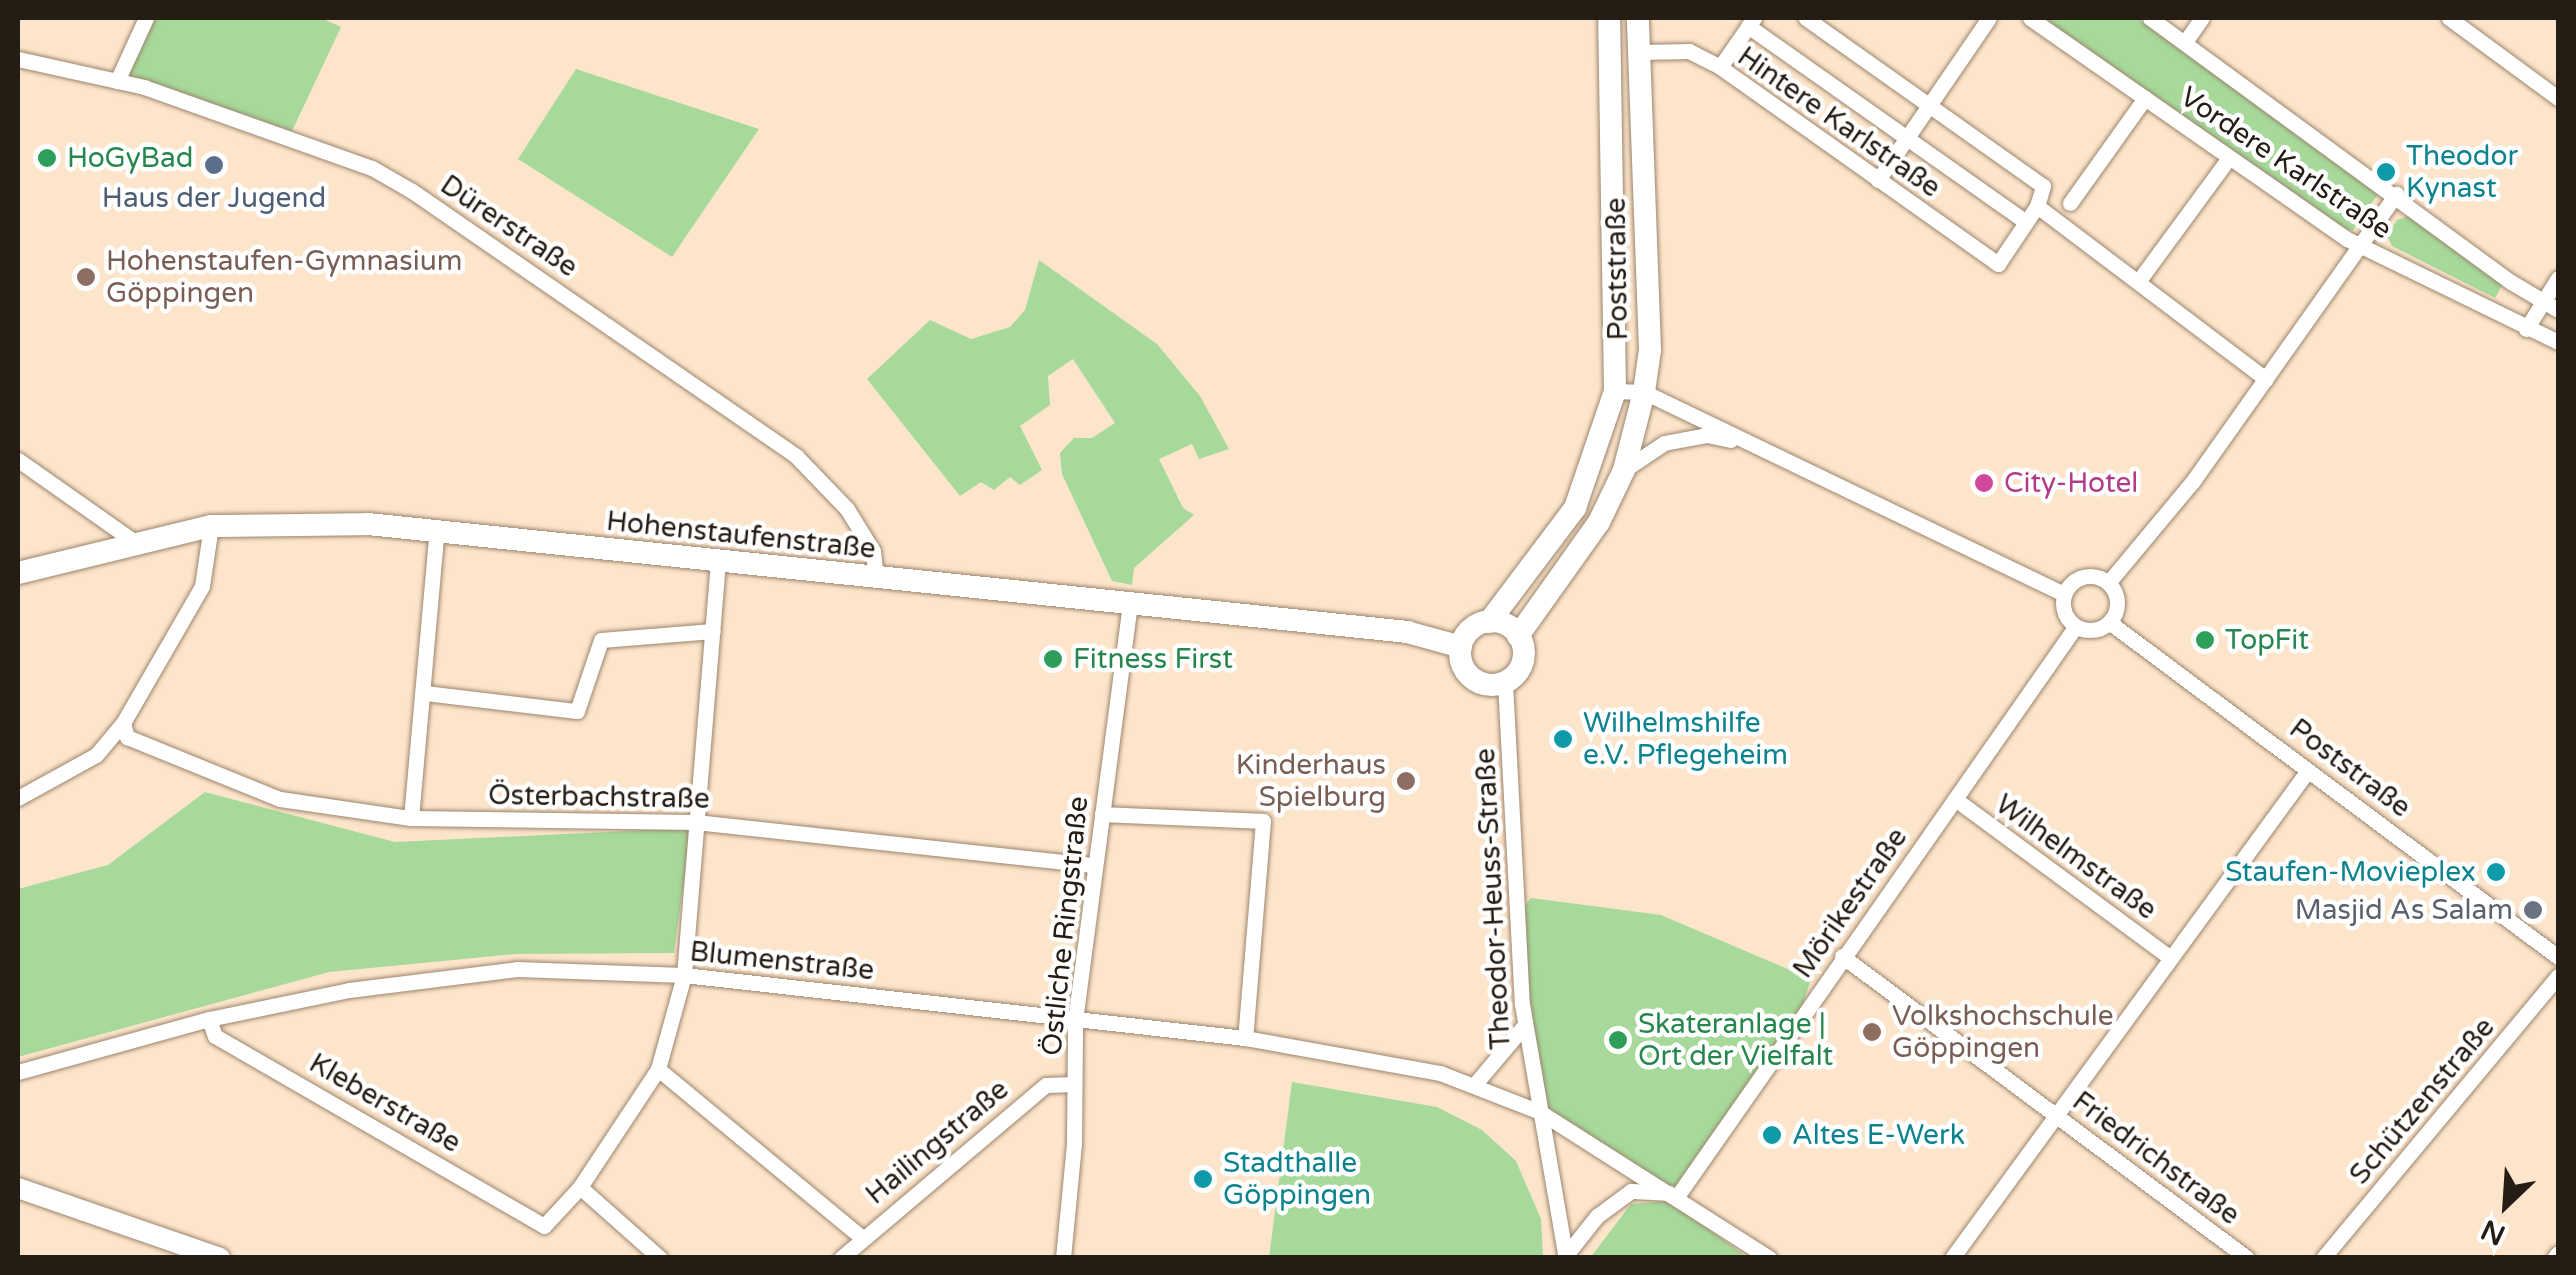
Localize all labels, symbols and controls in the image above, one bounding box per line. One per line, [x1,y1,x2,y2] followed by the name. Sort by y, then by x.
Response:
[1731,39,1947,205] street label: Hintere Karlstraße
[2174,80,2398,246] street label: Vordere Karlstraße
[2406,139,2518,205] place label: Theodor Kynast
[67,141,193,175] place label: HoGyBad
[36,147,58,169] marker: HoGyBad
[203,154,225,176] marker: Haus der Jugend
[2375,161,2397,183] marker: Theodor Kynast
[434,168,584,284] street label: Dürerstraße
[102,181,326,215] place label: Haus der Jugend
[1599,197,1635,341] street label: Poststraße
[106,244,463,310] place label: Hohenstaufen-Gymnasium Göppingen
[75,266,97,288] marker: Hohenstaufen-Gymnasium Göppingen
[2004,466,2138,500] place label: City-Hotel
[1973,472,1995,494] marker: City-Hotel
[605,504,877,566] street label: Hohenstaufenstraße
[2225,623,2309,657] place label: TopFit
[2194,629,2216,651] marker: TopFit
[1073,642,1233,676] place label: Fitness First
[1042,648,1064,670] marker: Fitness First
[1583,706,1788,772] place label: Wilhelmshilfe e.V. Pflegeheim
[2283,712,2417,824] street label: Poststraße
[1552,728,1574,750] marker: Wilhelmshilfe e.V. Pflegeheim
[1468,747,1518,1051] street label: Theodor-Heuss-Straße
[1236,748,1386,814] place label: Kinderhaus Spielburg
[1395,770,1417,792] marker: Kinderhaus Spielburg
[488,778,710,816] street label: Österbachstraße
[1989,787,2163,927] street label: Wilhelmstraße
[1035,795,1095,1057] street label: Östliche Ringstraße
[1786,821,1914,985] street label: Mörikestraße
[2225,855,2476,889] place label: Staufen-Movieplex
[2485,861,2507,883] marker: Staufen-Movieplex
[2295,893,2513,927] place label: Masjid As Salam
[2522,899,2544,921] marker: Masjid As Salam
[688,935,876,987] street label: Blumenstraße
[1892,999,2114,1065] place label: Volkshochschule Göppingen
[1638,1007,1833,1073] place label: Skateranlage | Ort der Vielfalt
[2343,1011,2501,1191] street label: Schützenstraße
[1861,1021,1883,1043] marker: Volkshochschule Göppingen
[1607,1029,1629,1051] marker: Skateranlage | Ort der Vielfalt
[303,1046,467,1160] street label: Kleberstraße
[859,1073,1015,1211] street label: Hailingstraße
[2066,1084,2246,1232] street label: Friedrichstraße
[1792,1118,1965,1152] place label: Altes E-Werk
[1761,1124,1783,1146] marker: Altes E-Werk
[1223,1146,1371,1212] place label: Stadthalle Göppingen
[2456,1155,2556,1255] north arrow
[1192,1168,1214,1190] marker: Stadthalle Göppingen
[2476,1212,2511,1252] text: N

